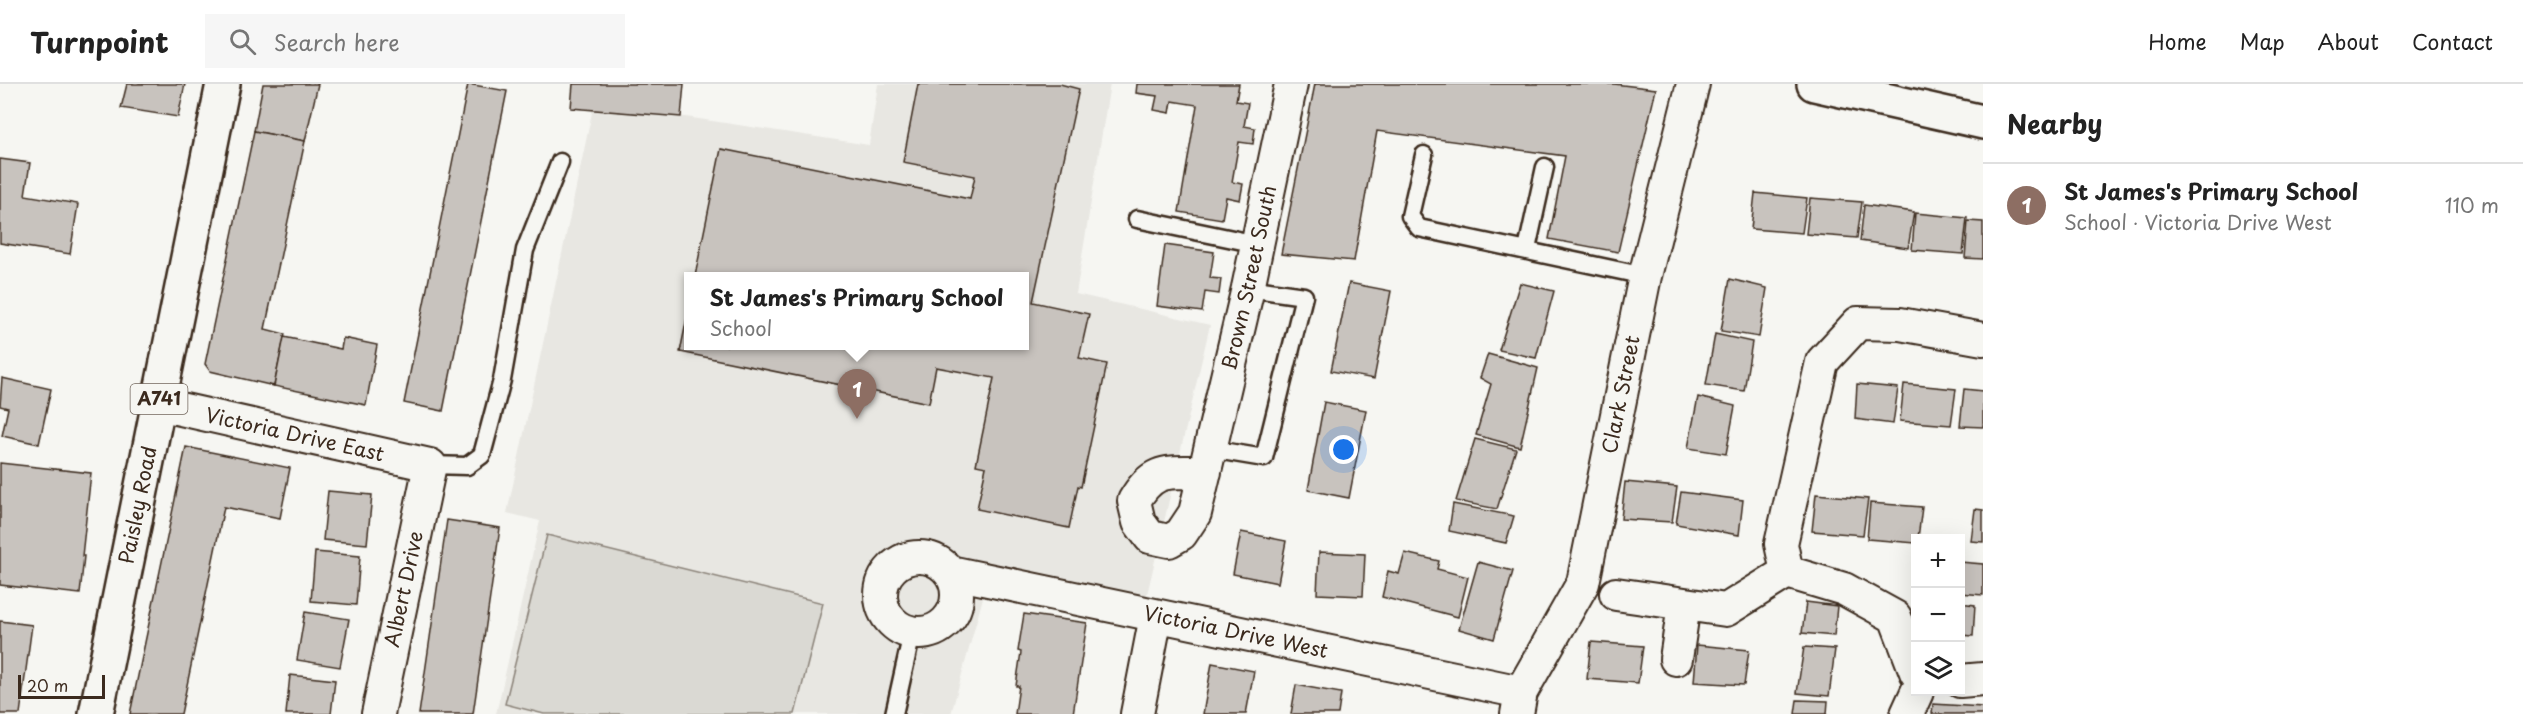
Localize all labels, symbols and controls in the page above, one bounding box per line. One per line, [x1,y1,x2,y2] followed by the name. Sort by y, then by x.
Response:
[205,14,625,68] search box
[30,20,169,63] text: Turnpoint
[226,25,259,58] icon: search
[274,25,400,58] text: Search here
[2148,25,2207,57] text: Home
[2240,25,2285,57] text: Map
[2318,25,2379,57] text: About
[2412,25,2493,57] text: Contact
[2007,104,2102,143] text: Nearby
[2064,174,2358,207] text: St James's Primary School
[1213,182,1283,373] street label: Brown Street South
[2022,190,2031,220] text: 1
[2445,190,2499,220] text: 110 m
[2064,207,2332,237] text: School · Victoria Drive West
[684,272,1029,350] popup
[709,280,1004,313] text: St James's Primary School
[709,313,772,343] text: School
[1594,333,1647,456] street label: Clark Street
[838,370,876,419] pin: 1
[130,384,188,414] road number: A741
[203,399,387,468] street label: Victoria Drive East
[1329,435,1358,464] your location
[111,443,164,567] street label: Paisley Road
[376,528,430,650] street label: Albert Drive
[1911,534,1965,696] map controls
[1911,534,1965,588] button: +
[1911,588,1965,642] button: −
[1141,597,1331,665] street label: Victoria Drive West
[1911,642,1965,696] button: layers
[18,672,105,700] scale bar
[27,673,68,697] text: 20 m

